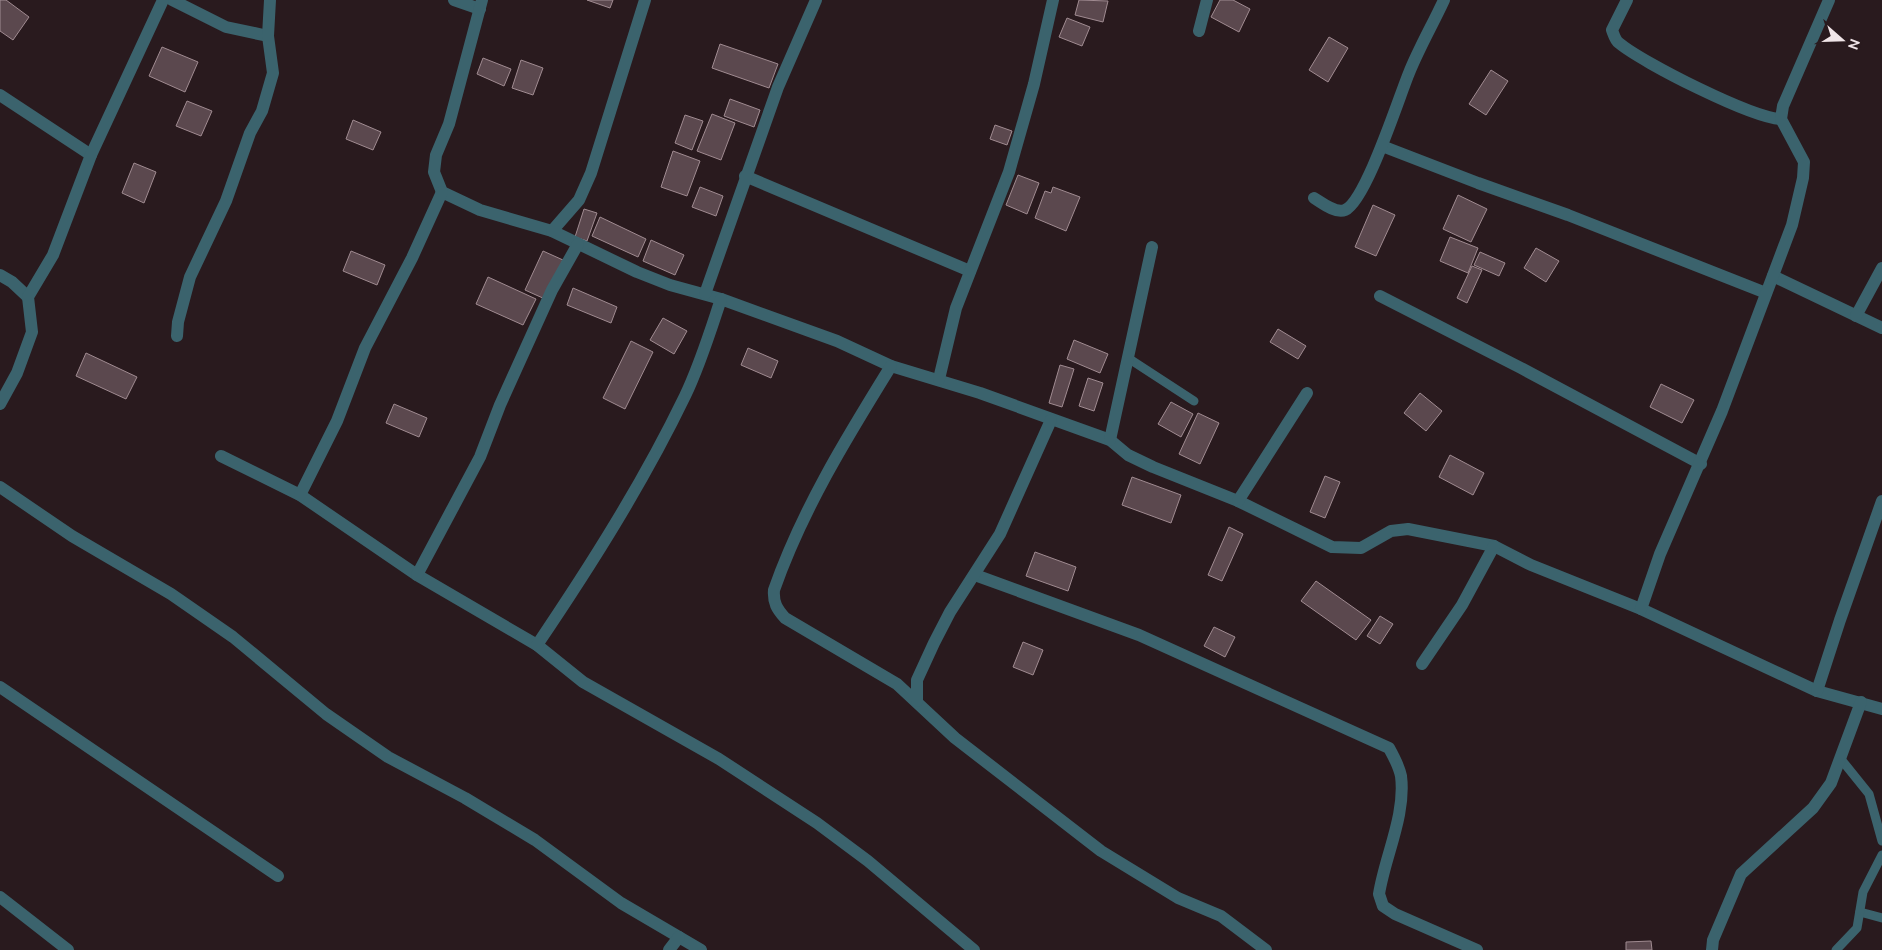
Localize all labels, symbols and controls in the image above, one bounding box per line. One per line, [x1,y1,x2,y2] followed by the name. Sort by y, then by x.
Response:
[1817,15,1867,65] north arrow
[1845,37,1864,52] text: N

